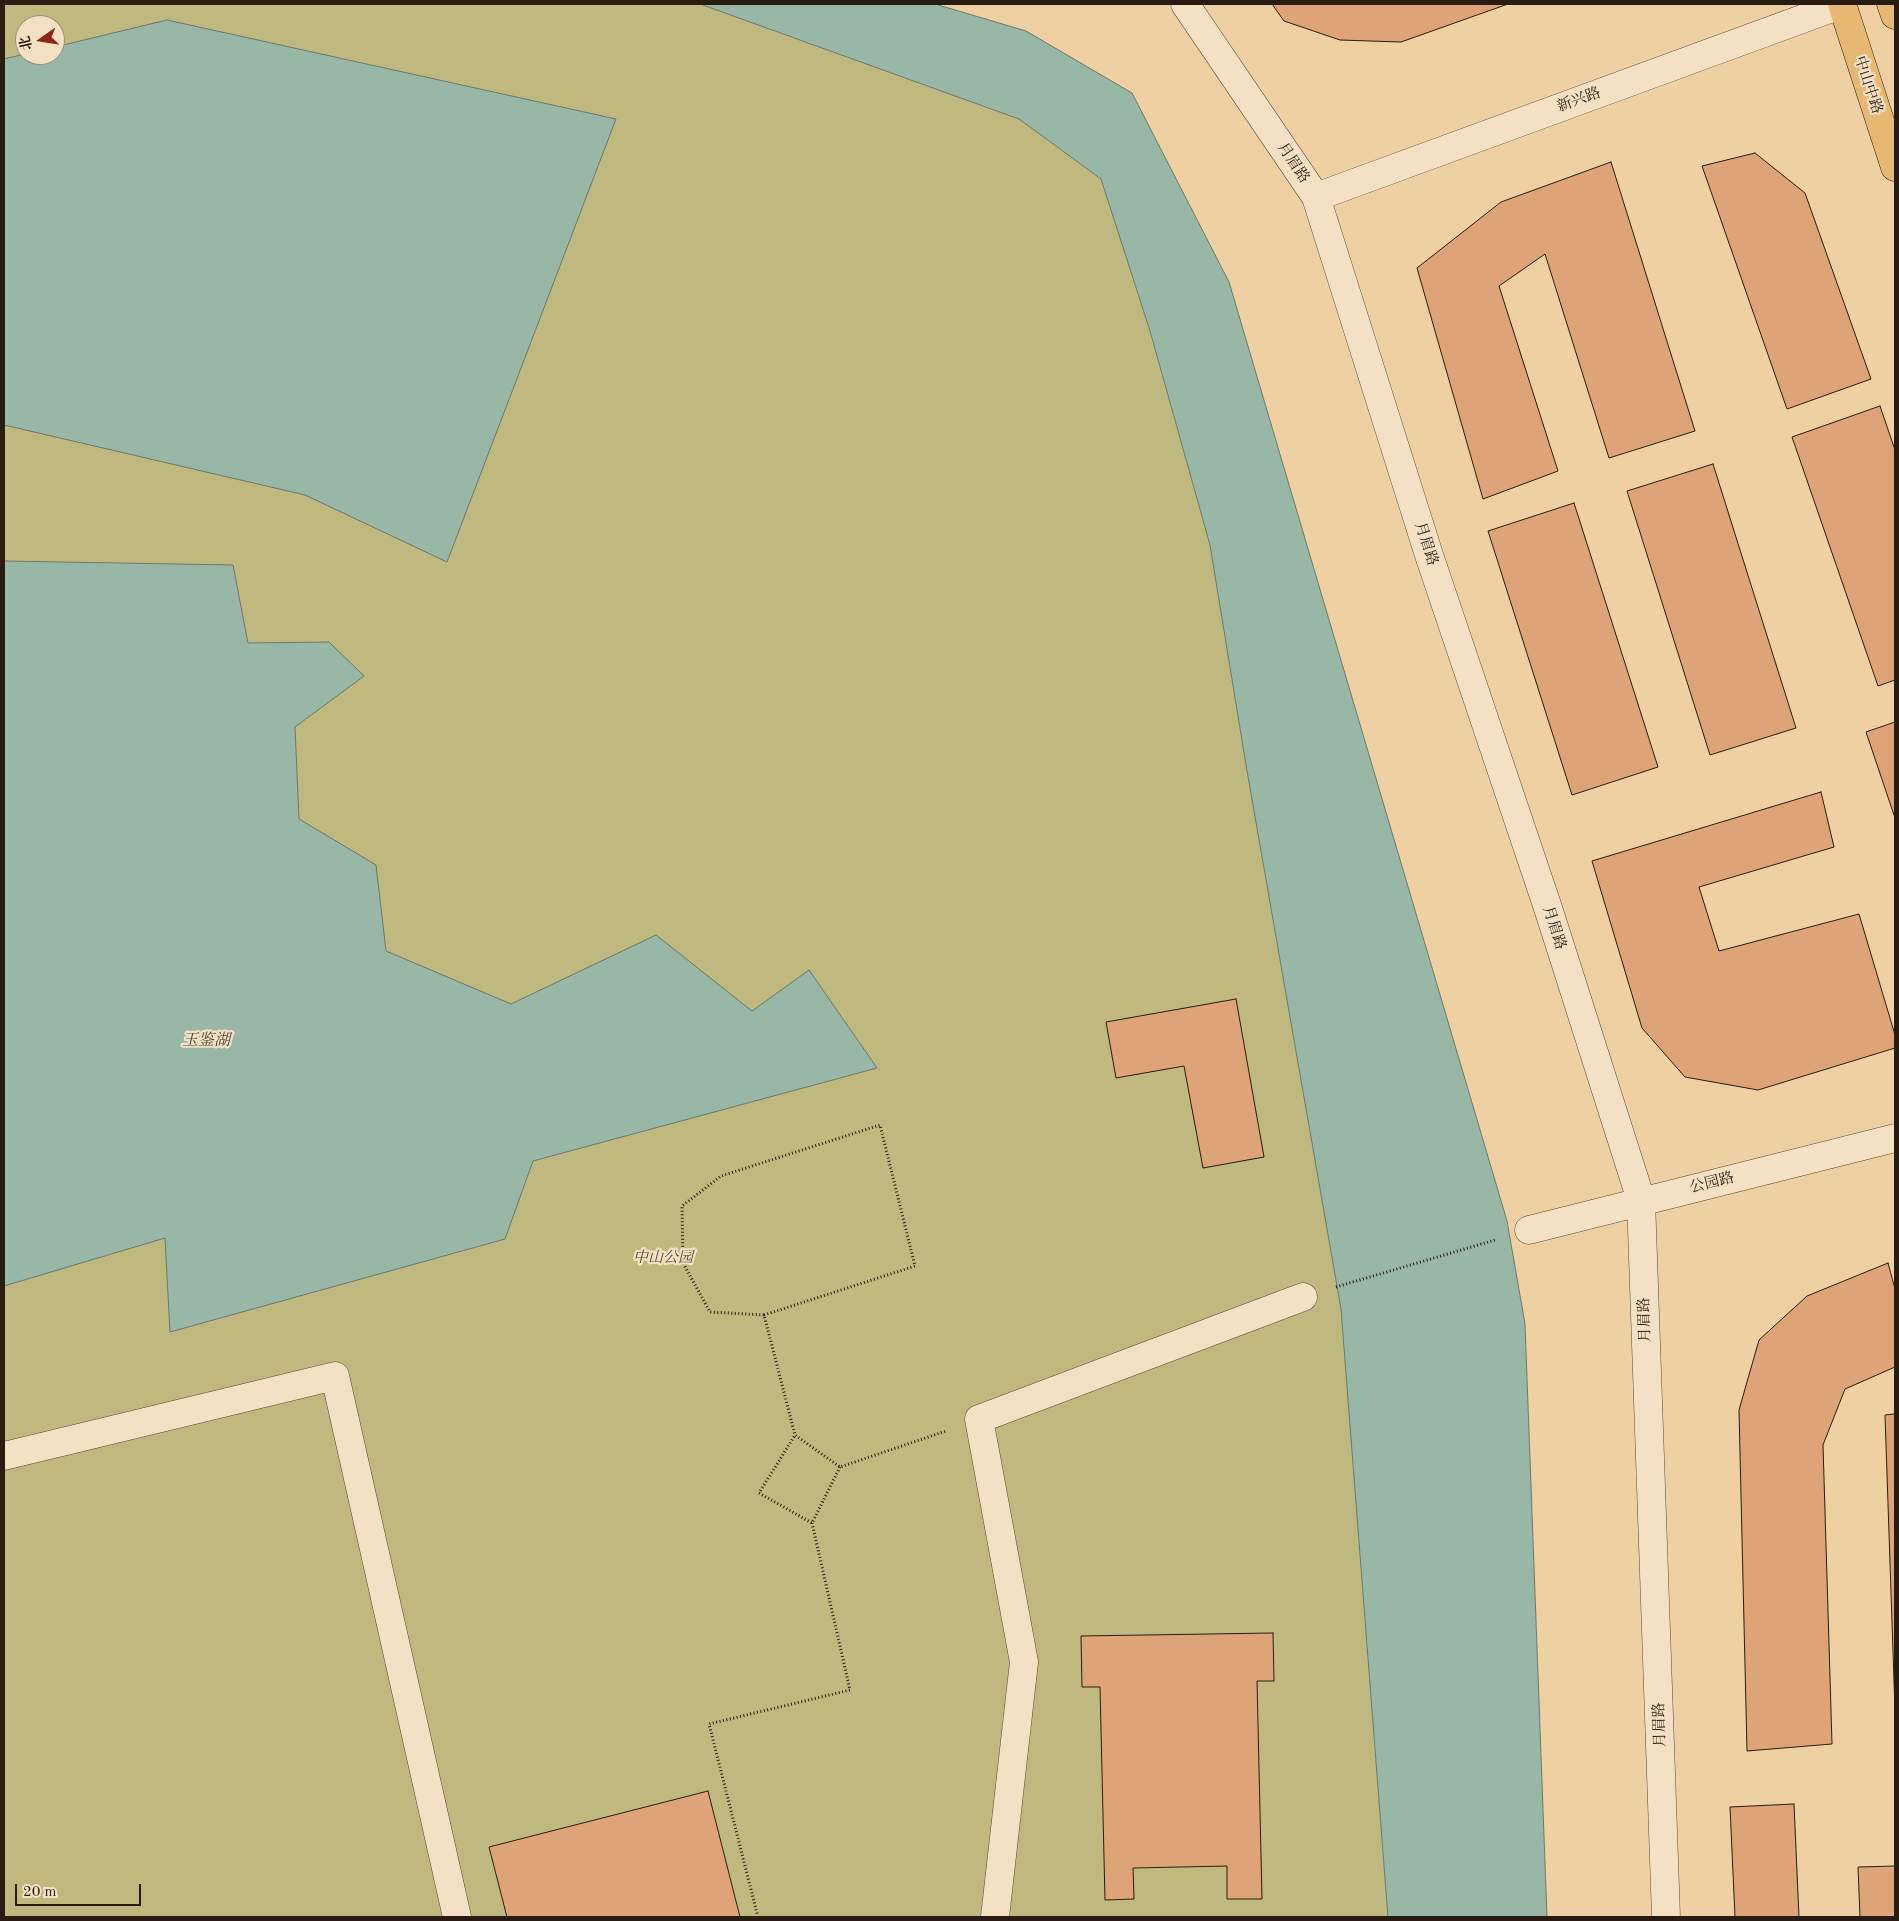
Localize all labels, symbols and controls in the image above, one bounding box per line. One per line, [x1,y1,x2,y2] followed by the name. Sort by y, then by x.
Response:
[15,15,65,65] north arrow
[18,35,35,52] text: 北
[1850,54,1886,116] street label: 中山中路
[1555,84,1603,116] street label: 新兴路
[1273,139,1313,187] street label: 月眉路
[1410,520,1442,568] street label: 月眉路
[1538,904,1570,952] street label: 月眉路
[182,1031,230,1051] water label: 玉鉴湖
[1688,1169,1736,1197] street label: 公园路
[633,1249,693,1267] park label: 中山公园
[1635,1297,1655,1343] street label: 月眉路
[1650,1702,1670,1748] street label: 月眉路
[18,1874,144,1906] scale bar
[23,1885,57,1900] text: 20 m

